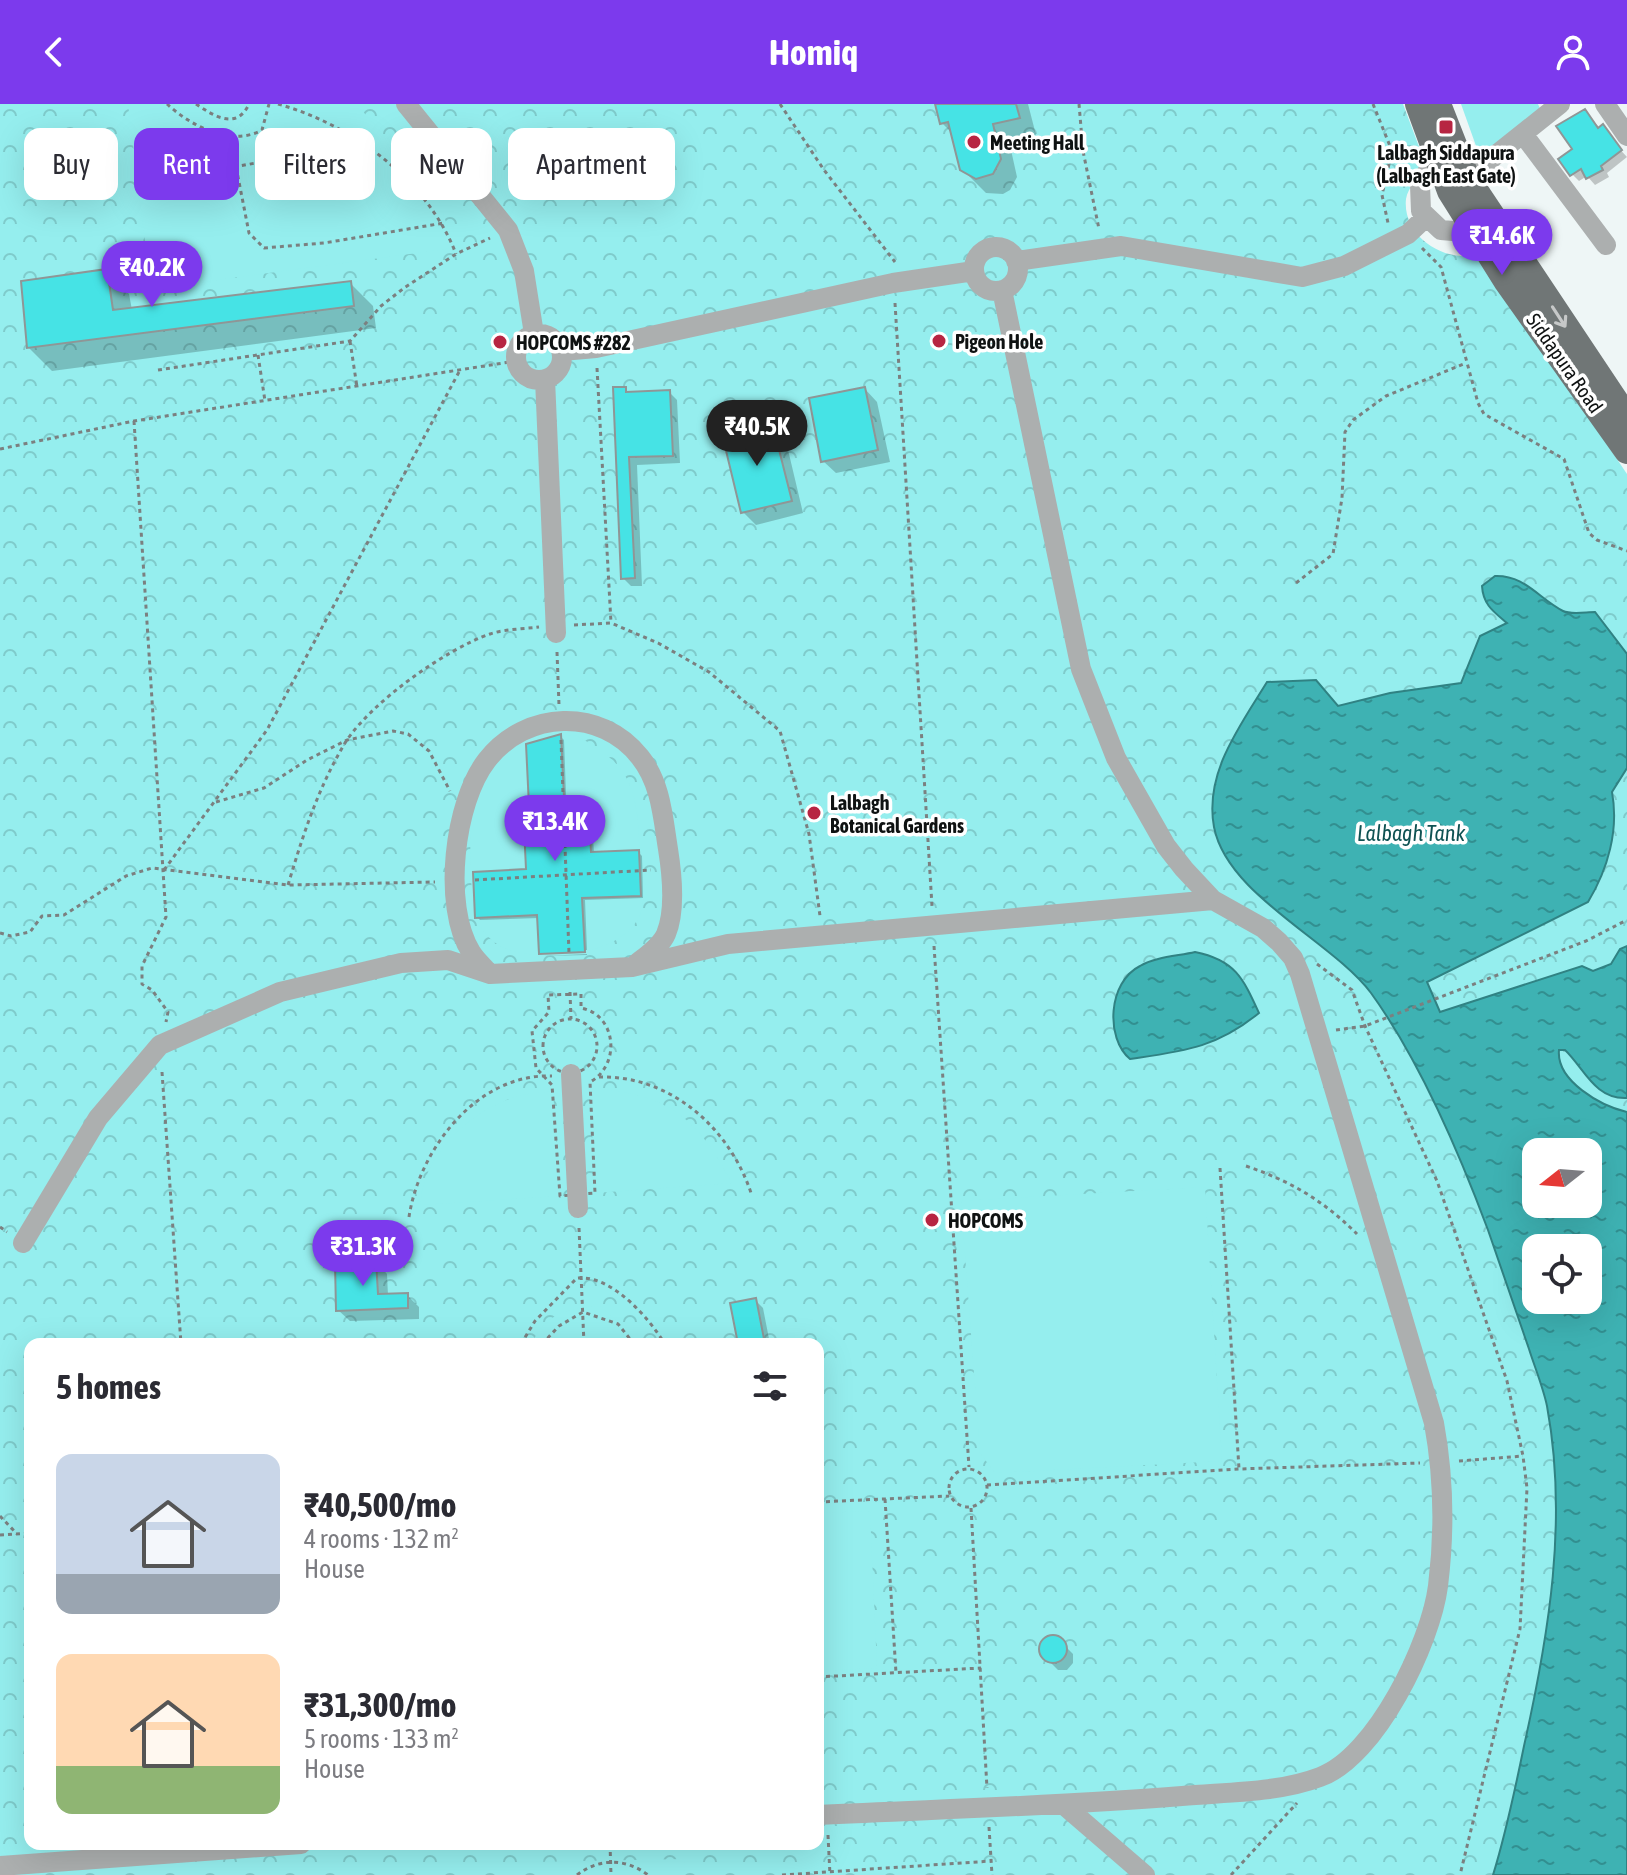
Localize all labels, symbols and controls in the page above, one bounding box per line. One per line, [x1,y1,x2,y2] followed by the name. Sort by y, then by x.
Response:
[32,30,76,74] icon: back
[1551,30,1595,74] icon: person
[769,31,858,73] text: Homiq
[1437,118,1455,136] marker: Lalbagh Siddapura (Lalbagh East Gate)
[24,128,118,200] chip: Buy
[134,128,239,200] chip: Rent
[255,128,375,200] chip: Filters
[391,128,492,200] chip: New
[508,128,675,200] chip: Apartment
[990,131,1085,154] place label: Meeting Hall
[965,133,983,151] marker: Meeting Hall
[1376,141,1516,187] place label: Lalbagh Siddapura (Lalbagh East Gate)
[1437,209,1567,277] pin: ₹14.6K
[1469,220,1535,250] text: ₹14.6K
[87,241,217,309] pin: ₹40.2K
[119,252,185,282] text: ₹40.2K
[1551,305,1567,328] one-way arrow
[1522,309,1608,417] street label: Siddapura Road
[955,330,1043,353] place label: Pigeon Hole
[516,331,631,354] place label: HOPCOMS #282
[930,332,948,350] marker: Pigeon Hole
[491,333,509,351] marker: HOPCOMS #282
[692,400,822,468] pin: ₹40.5K
[724,411,790,441] text: ₹40.5K
[830,791,964,837] place label: Lalbagh Botanical Gardens
[490,795,620,863] pin: ₹13.4K
[805,804,823,822] marker: Lalbagh Botanical Gardens
[522,806,588,836] text: ₹13.4K
[1357,820,1465,846] water label: Lalbagh Tank
[1522,1138,1602,1218] north arrow
[1522,1138,1602,1314] map controls
[948,1209,1024,1232] place label: HOPCOMS
[923,1211,941,1229] marker: HOPCOMS
[298,1220,428,1288] pin: ₹31.3K
[330,1231,396,1261] text: ₹31.3K
[1522,1234,1602,1314] button: locate
[748,1364,792,1408] icon: filters
[56,1367,161,1406] text: 5 homes
[304,1485,457,1524] text: ₹40,500/mo
[120,1486,216,1582] icon: home
[304,1524,459,1554] text: 4 rooms · 132 m²
[304,1554,365,1584] text: House
[304,1685,457,1724] text: ₹31,300/mo
[120,1686,216,1782] icon: home
[304,1724,459,1754] text: 5 rooms · 133 m²
[304,1754,365,1784] text: House

